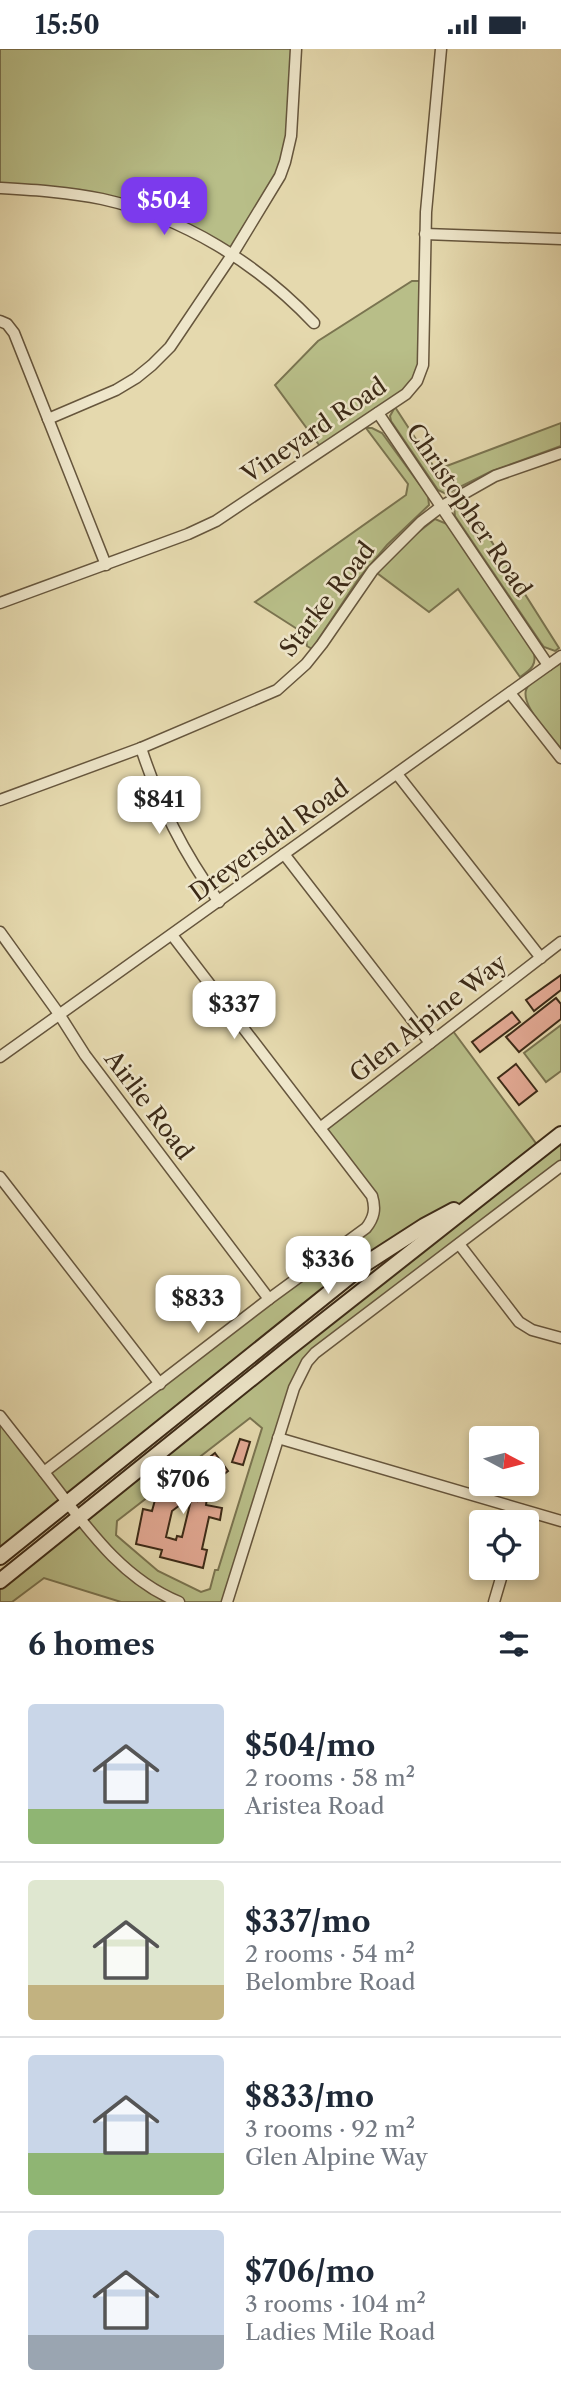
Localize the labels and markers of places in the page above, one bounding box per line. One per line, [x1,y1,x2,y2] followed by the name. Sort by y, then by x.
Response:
[123,177,205,237] pin: $504
[118,777,200,836] pin: $841
[193,981,275,1041] pin: $337
[287,1237,369,1296] pin: $336
[157,1275,239,1335] pin: $833
[142,1457,224,1516] pin: $706

